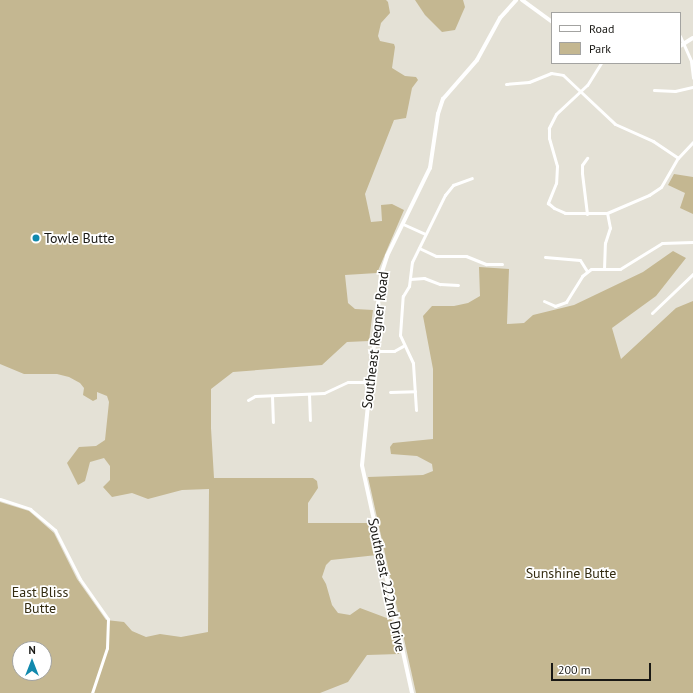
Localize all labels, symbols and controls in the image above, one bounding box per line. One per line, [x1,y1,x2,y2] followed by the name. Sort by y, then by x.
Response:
[551,12,681,64] legend
[589,21,614,36] text: Road
[589,41,611,56] text: Park
[44,230,115,246] place label: Towle Butte
[31,233,41,243] marker: Towle Butte
[358,270,392,410] street label: Southeast Regner Road
[365,516,409,654] street label: Southeast 222nd Drive
[526,565,616,581] park label: Sunshine Butte
[12,584,68,616] park label: East Bliss Butte
[12,641,52,681] north arrow
[28,643,36,657] text: N
[553,655,653,681] scale bar
[558,662,591,677] text: 200 m

